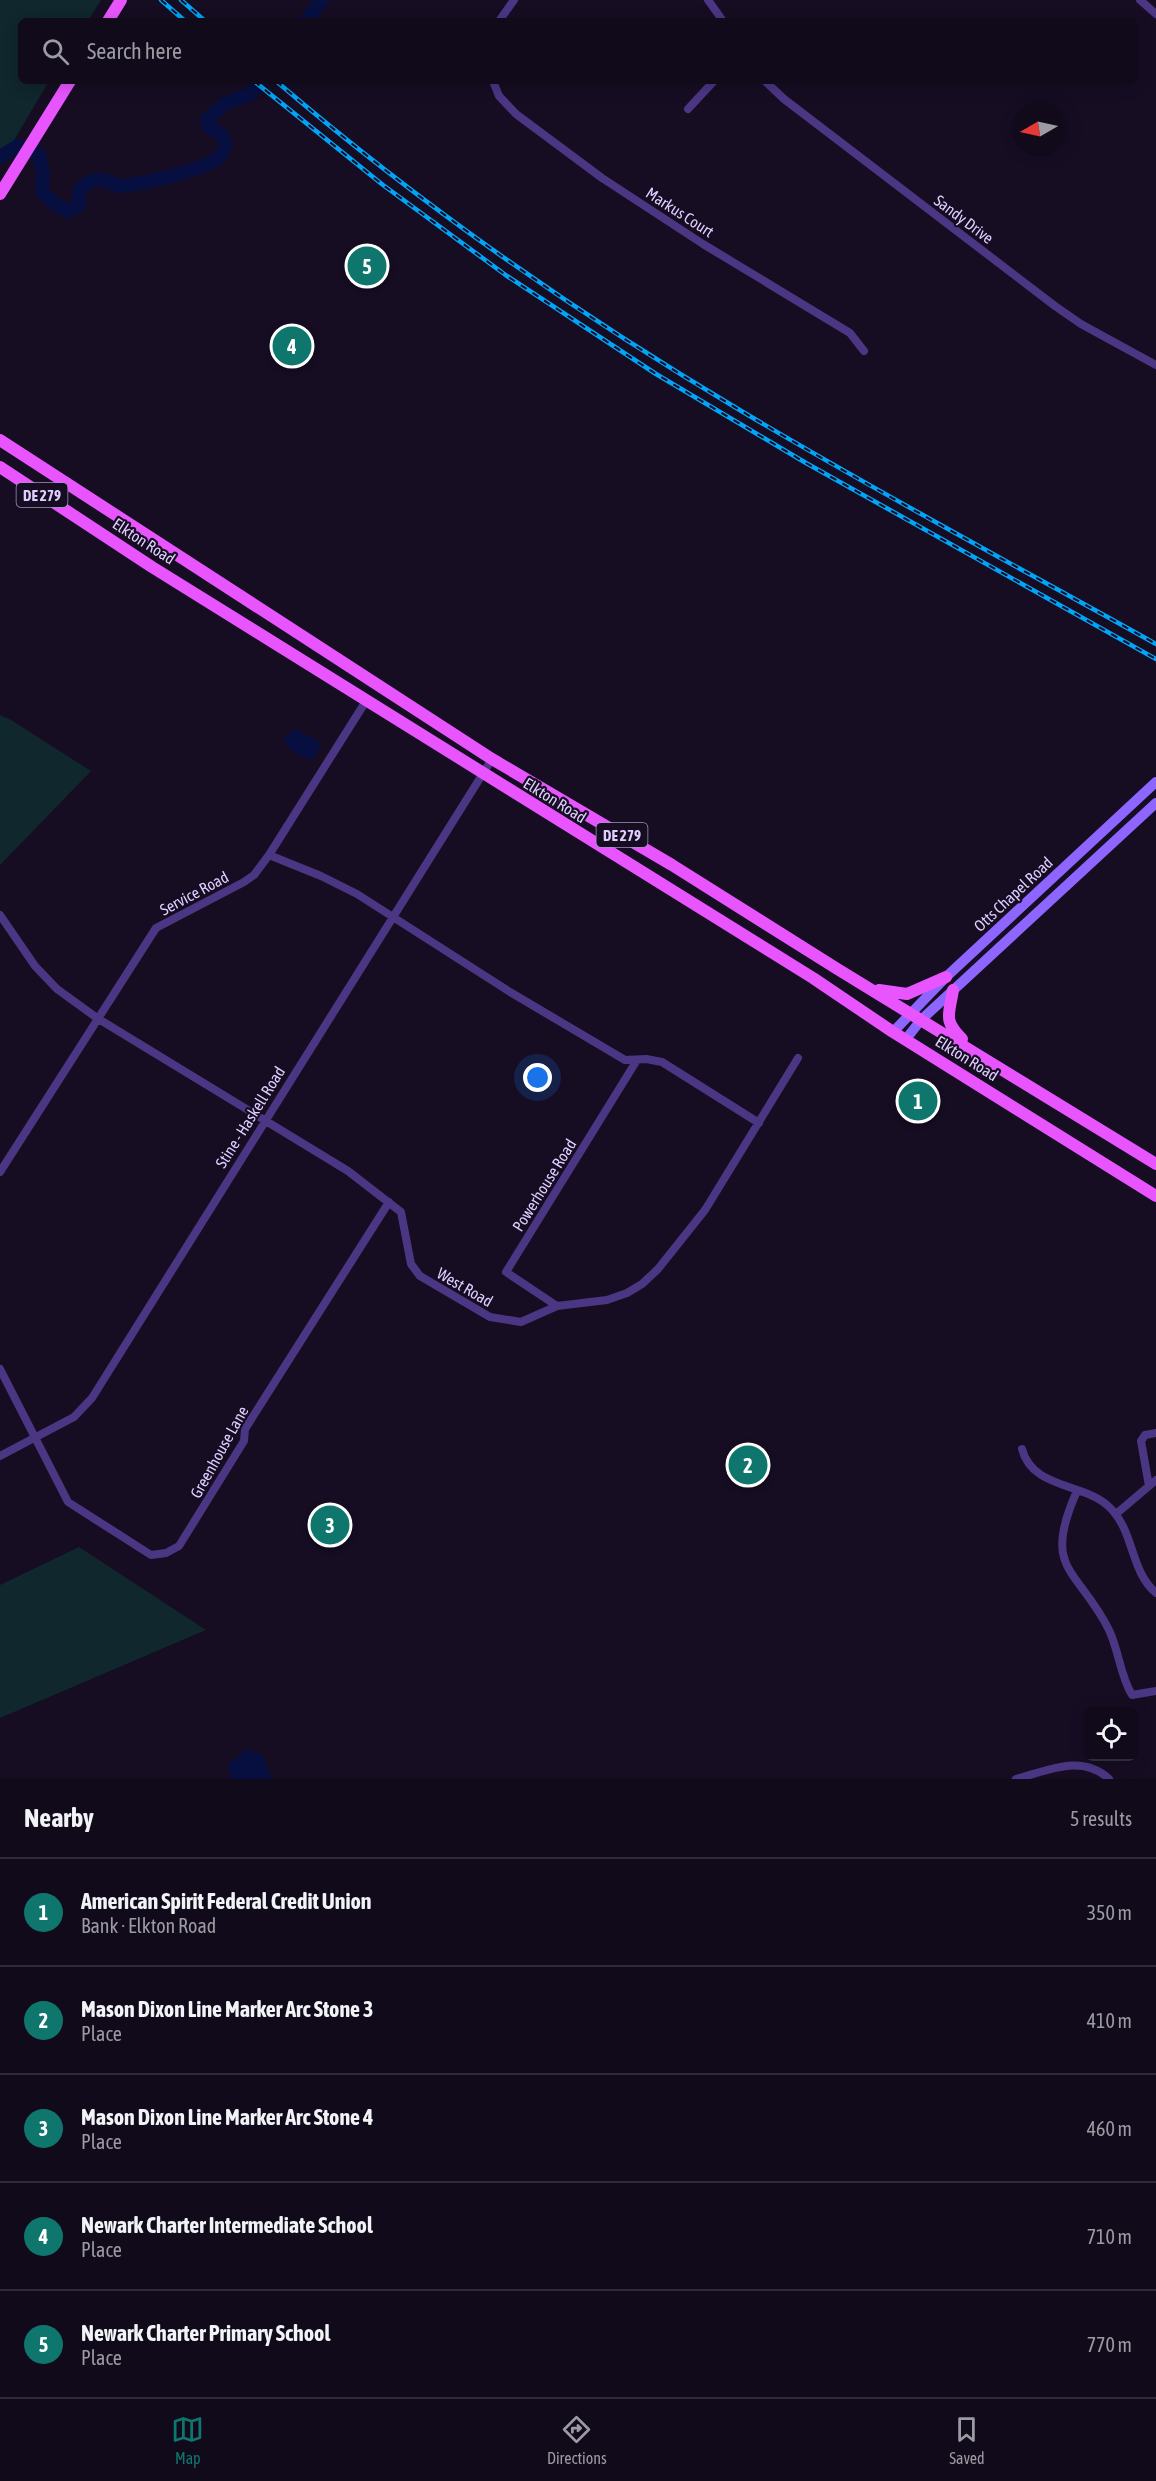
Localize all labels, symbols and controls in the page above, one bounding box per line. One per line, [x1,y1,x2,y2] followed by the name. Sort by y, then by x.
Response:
[18,18,1138,84] search box
[39,35,72,68] icon: search
[87,38,182,64] text: Search here
[1012,102,1066,156] north arrow
[643,183,718,241] street label: Markus Court
[930,191,997,248] street label: Sandy Drive
[348,244,386,288] pin: 5
[272,324,312,368] pin: 4
[16,483,68,507] road number: DE 279
[110,514,178,568] street label: Elkton Road
[520,774,590,826] street label: Elkton Road
[596,823,648,847] road number: DE 279
[970,853,1057,936] street label: Otts Chapel Road
[157,867,231,919] street label: Service Road
[932,1032,1002,1084] street label: Elkton Road
[212,1063,288,1171] street label: Stine - Haskell Road
[523,1063,552,1092] your location
[898,1078,938,1124] pin: 1
[509,1136,579,1234] street label: Powerhouse Road
[434,1264,496,1310] street label: West Road
[186,1403,252,1501] street label: Greenhouse Lane
[728,1442,768,1488] pin: 2
[310,1502,350,1547] pin: 3
[1084,1707,1138,1761] map controls
[1084,1707,1138,1761] button: locate
[24,1803,94,1833] text: Nearby
[1070,1807,1132,1830] text: 5 results
[81,1888,372,1914] text: American Spirit Federal Credit Union
[39,1901,48,1924] text: 1
[1087,1901,1132,1924] text: 350 m
[81,1914,216,1937] text: Bank · Elkton Road
[81,1996,373,2022] text: Mason Dixon Line Marker Arc Stone 3
[39,2009,48,2032] text: 2
[1087,2009,1132,2032] text: 410 m
[81,2022,122,2045] text: Place
[81,2104,373,2130] text: Mason Dixon Line Marker Arc Stone 4
[39,2117,48,2140] text: 3
[1087,2117,1132,2140] text: 460 m
[81,2130,122,2153] text: Place
[81,2212,373,2238] text: Newark Charter Intermediate School
[39,2225,48,2248] text: 4
[1087,2225,1132,2248] text: 710 m
[81,2238,122,2261] text: Place
[81,2320,330,2346] text: Newark Charter Primary School
[39,2333,48,2356] text: 5
[1087,2333,1132,2356] text: 770 m
[81,2346,122,2369] text: Place
[171,2413,204,2467] tab: Map
[547,2413,607,2467] tab: Directions
[949,2413,985,2467] tab: Saved

